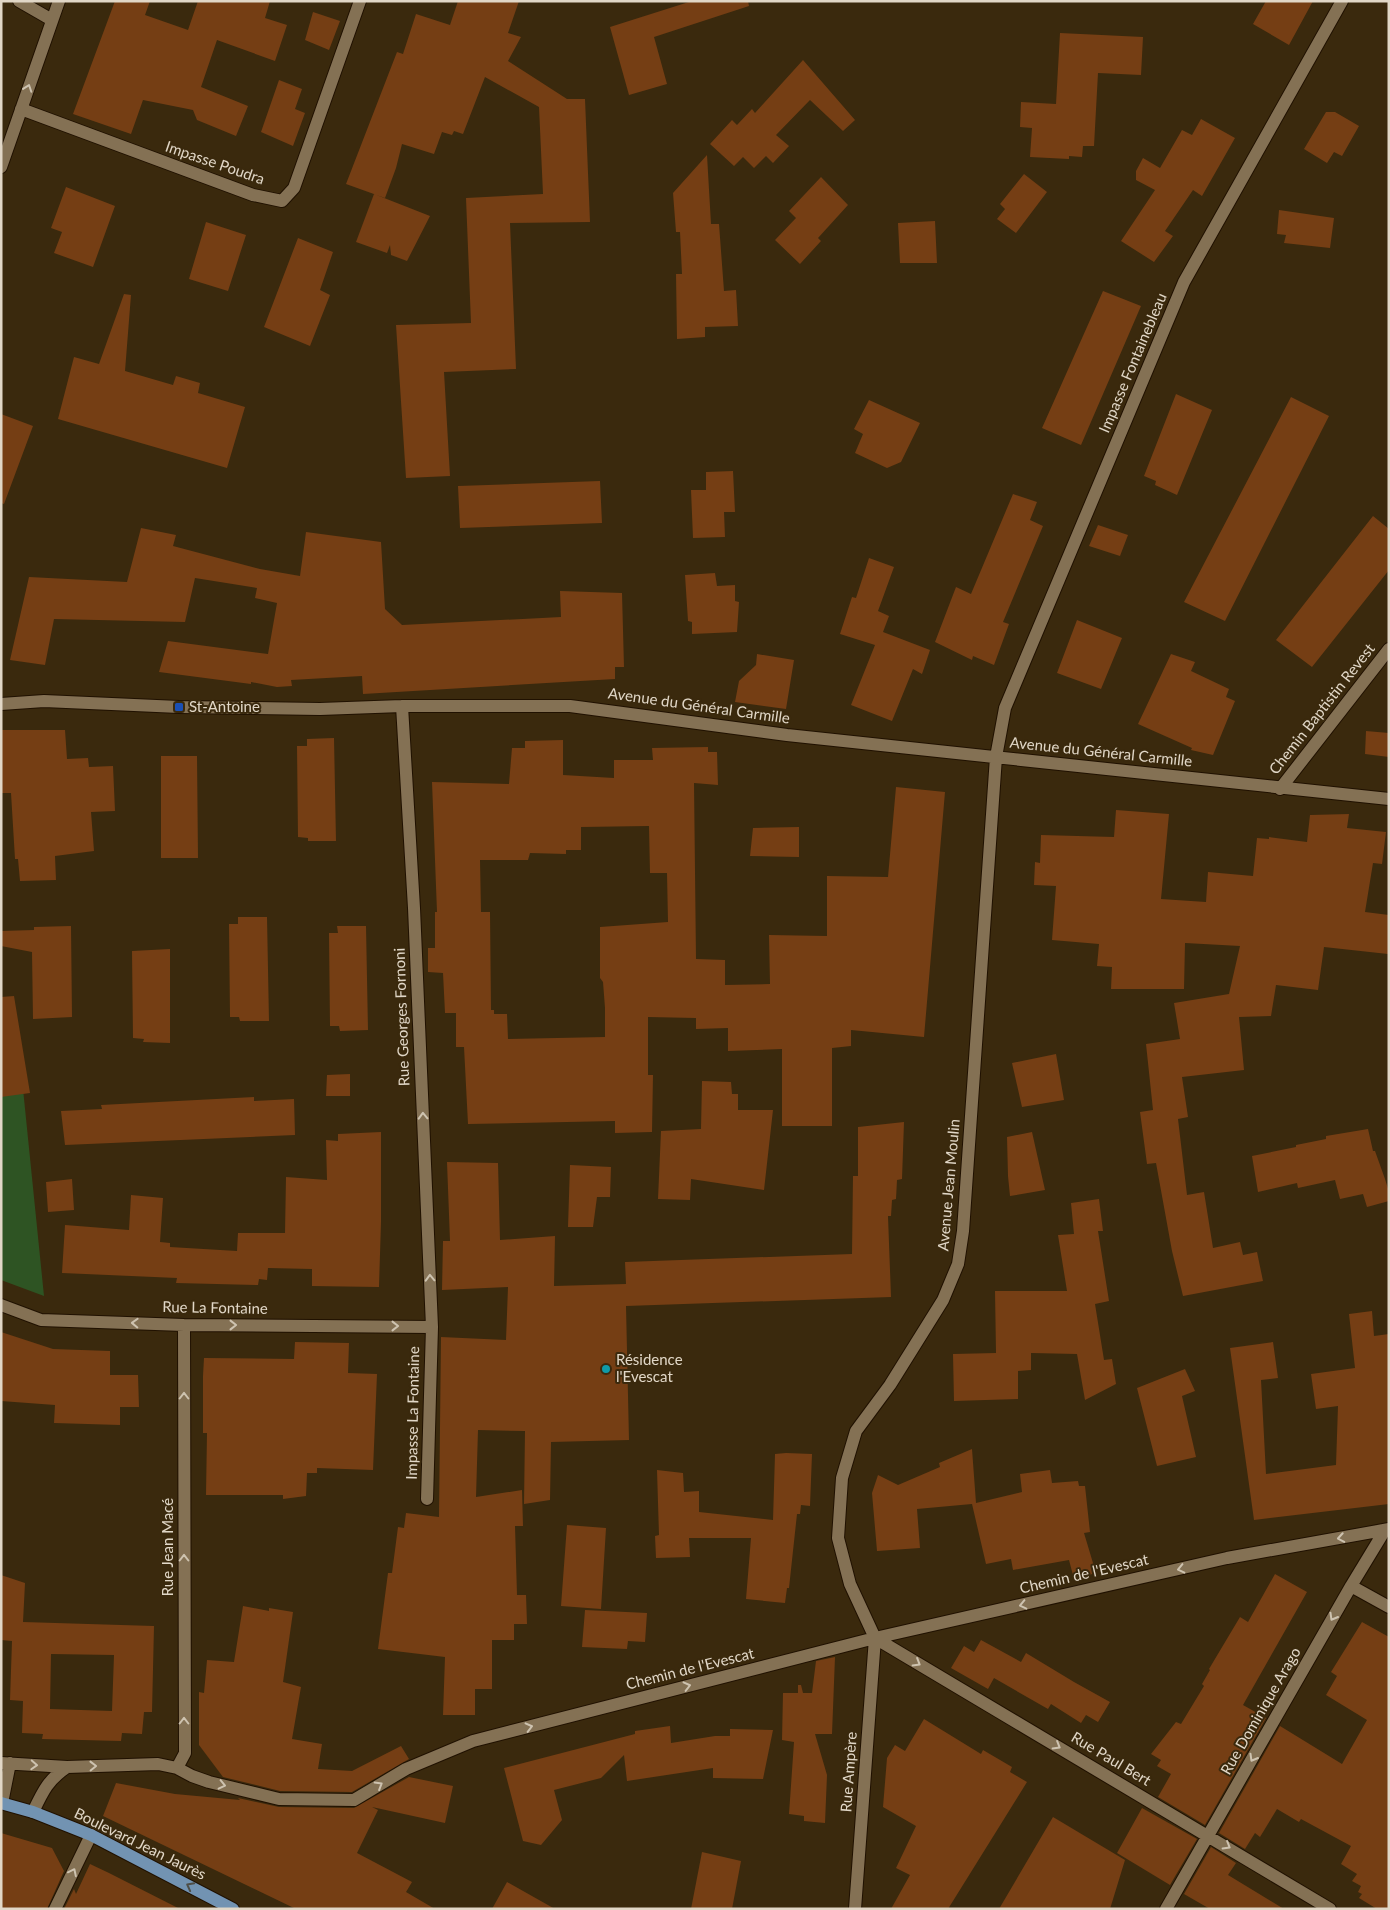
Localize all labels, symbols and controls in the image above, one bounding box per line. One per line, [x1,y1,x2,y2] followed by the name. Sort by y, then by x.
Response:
[22,84,32,92] one-way arrow
[163,137,267,187] street label: Impasse Poudra
[1094,290,1170,435] street label: Impasse Fontainebleau
[1265,639,1378,777] street label: Chemin Baptistin Revest
[607,683,791,727] street label: Avenue du Général Carmille
[189,697,260,715] place label: St-Antoine
[173,701,185,713] marker: St-Antoine
[1009,732,1193,770] street label: Avenue du Général Carmille
[390,948,412,1086] street label: Rue Georges Fornoni
[417,1111,428,1119] one-way arrow
[933,1118,963,1252] street label: Avenue Jean Moulin
[424,1274,435,1282] one-way arrow
[162,1297,268,1317] street label: Rue La Fontaine
[131,1318,139,1328] one-way arrow
[230,1320,237,1330] one-way arrow
[392,1321,400,1331] one-way arrow
[402,1346,422,1480] street label: Impasse La Fontaine
[616,1350,683,1385] place label: Résidence l'Evescat
[600,1363,612,1375] marker: Résidence l'Evescat
[179,1391,189,1399] one-way arrow
[158,1498,176,1596] street label: Rue Jean Macé
[1336,1532,1345,1542] one-way arrow
[1018,1549,1150,1597] street label: Chemin de l'Evescat
[179,1554,189,1562] one-way arrow
[1177,1563,1186,1574] one-way arrow
[1018,1599,1027,1610] one-way arrow
[1329,1611,1339,1620] one-way arrow
[624,1643,756,1693] street label: Chemin de l'Evescat
[1216,1644,1304,1777] street label: Rue Dominique Arago
[911,1656,920,1666] one-way arrow
[682,1682,690,1692] one-way arrow
[179,1716,189,1724] one-way arrow
[525,1722,534,1733] one-way arrow
[1069,1727,1155,1789] street label: Rue Paul Bert
[836,1731,860,1813] street label: Rue Ampère
[1051,1739,1060,1749] one-way arrow
[1249,1753,1259,1762] one-way arrow
[30,1759,38,1770] one-way arrow
[89,1761,97,1771] one-way arrow
[218,1779,226,1790] one-way arrow
[373,1782,382,1792] one-way arrow
[72,1803,209,1883] street label: Boulevard Jean Jaurès
[1221,1840,1230,1850] one-way arrow
[67,1868,78,1877] one-way arrow
[186,1882,195,1892] one-way arrow

